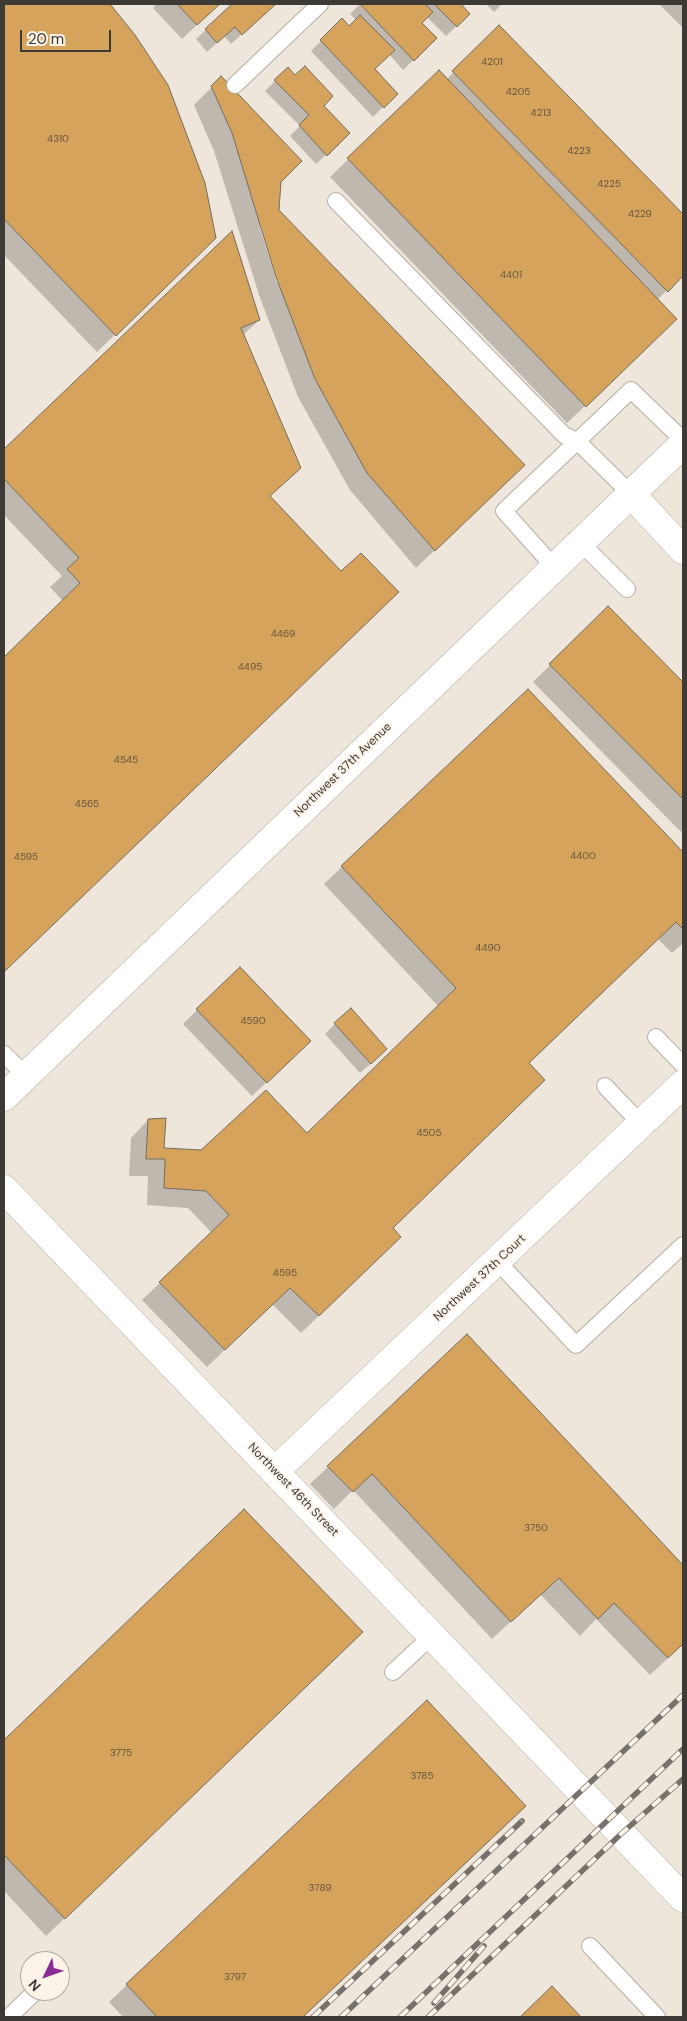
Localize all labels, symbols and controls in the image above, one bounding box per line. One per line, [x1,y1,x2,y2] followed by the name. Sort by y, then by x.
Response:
[22,20,114,52] scale bar
[28,29,64,49] text: 20 m
[481,56,503,68] house number: 4201
[506,86,530,98] house number: 4205
[531,107,551,119] house number: 4213
[47,133,69,145] house number: 4310
[567,145,591,157] house number: 4223
[597,178,621,190] house number: 4225
[628,208,652,220] house number: 4229
[500,269,522,281] house number: 4401
[271,628,295,640] house number: 4469
[238,661,262,673] house number: 4495
[291,720,395,820] street label: Northwest 37th Avenue
[114,754,138,766] house number: 4545
[75,798,99,810] house number: 4565
[570,850,596,862] house number: 4400
[14,851,38,863] house number: 4595
[475,942,501,954] house number: 4490
[241,1015,265,1027] house number: 4590
[416,1127,442,1139] house number: 4505
[431,1232,529,1324] street label: Northwest 37th Court
[273,1267,297,1279] house number: 4595
[245,1440,341,1540] street label: Northwest 46th Street
[524,1522,548,1534] house number: 3750
[110,1747,132,1759] house number: 3775
[410,1770,434,1782] house number: 3785
[309,1882,331,1894] house number: 3789
[20,1951,70,2001] north arrow
[224,1971,246,1983] house number: 3797
[24,1976,45,1995] text: N

